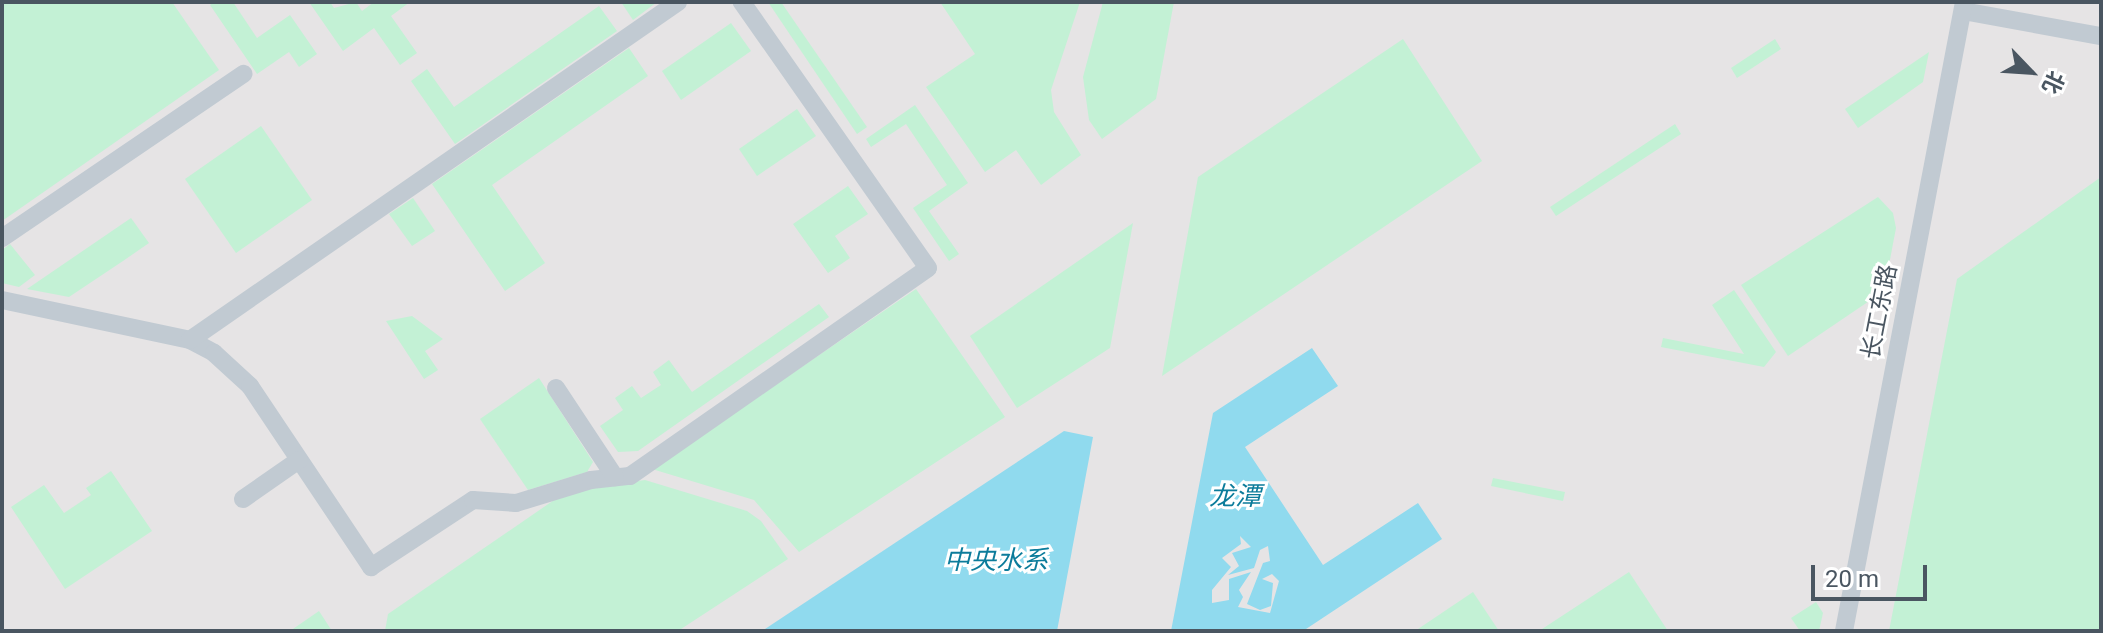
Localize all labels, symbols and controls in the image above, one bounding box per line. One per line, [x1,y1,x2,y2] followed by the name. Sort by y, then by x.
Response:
[1991,32,2071,112] north arrow
[2037,67,2069,98] text: 北
[1857,262,1903,362] street label: 长工东路
[1209,481,1261,513] water label: 龙潭
[944,545,1048,577] water label: 中央水系
[1815,549,1931,599] scale bar
[1825,565,1879,593] text: 20 m

